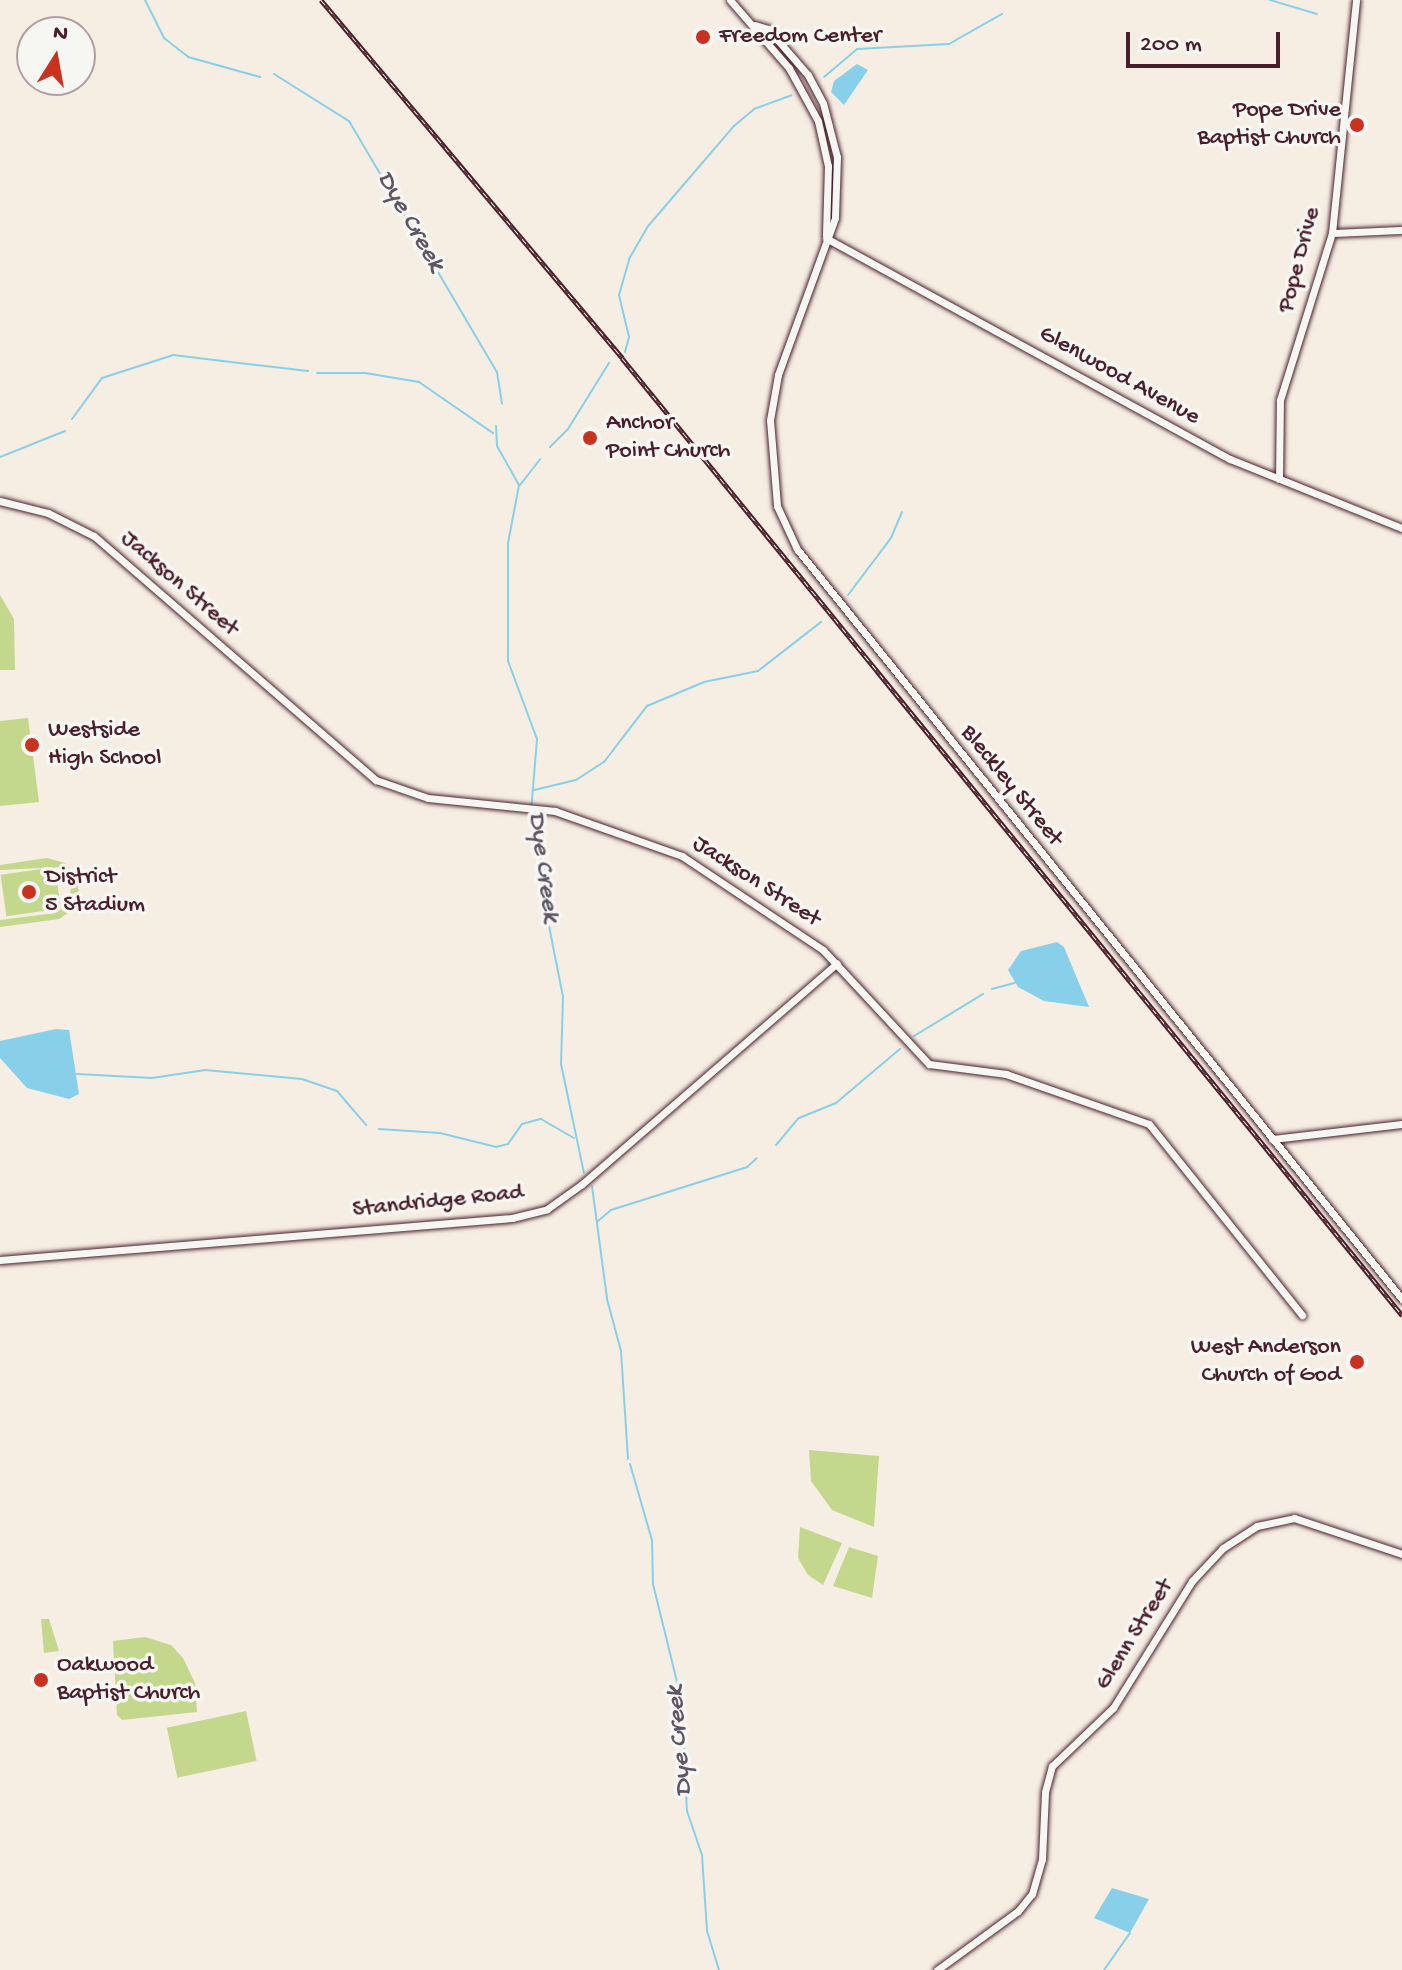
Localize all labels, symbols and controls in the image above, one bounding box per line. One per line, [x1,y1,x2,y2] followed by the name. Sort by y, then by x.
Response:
[16,16,96,96] north arrow
[1130,16,1284,66] scale bar
[51,20,70,49] text: N
[719,23,881,51] place label: Freedom Center
[694,28,712,46] marker: Freedom Center
[1140,31,1202,60] text: 200 m
[1198,97,1341,153] place label: Pope Drive Baptist Church
[1348,116,1366,134] marker: Pope Drive Baptist Church
[368,166,450,278] water label: Dye Creek
[1272,204,1328,316] street label: Pope Drive
[1033,320,1205,432] street label: Glenwood Avenue
[606,410,730,466] place label: Anchor Point Church
[581,429,599,447] marker: Anchor Point Church
[114,525,244,643] street label: Jackson Street
[48,717,162,773] place label: Westside High School
[953,719,1069,853] street label: Bleckley Street
[23,736,41,754] marker: Westside High School
[519,810,565,924] water label: Dye Creek
[686,830,826,934] street label: Jackson Street
[45,864,145,920] place label: District 5 Stadium
[20,883,38,901] marker: District 5 Stadium
[351,1179,525,1225] street label: Standridge Road
[1191,1334,1341,1390] place label: West Anderson Church of God
[1348,1353,1366,1371] marker: West Anderson Church of God
[1090,1574,1180,1696] street label: Glenn Street
[57,1652,200,1708] place label: Oakwood Baptist Church
[32,1671,50,1689] marker: Oakwood Baptist Church
[661,1684,701,1798] water label: Dye Creek

